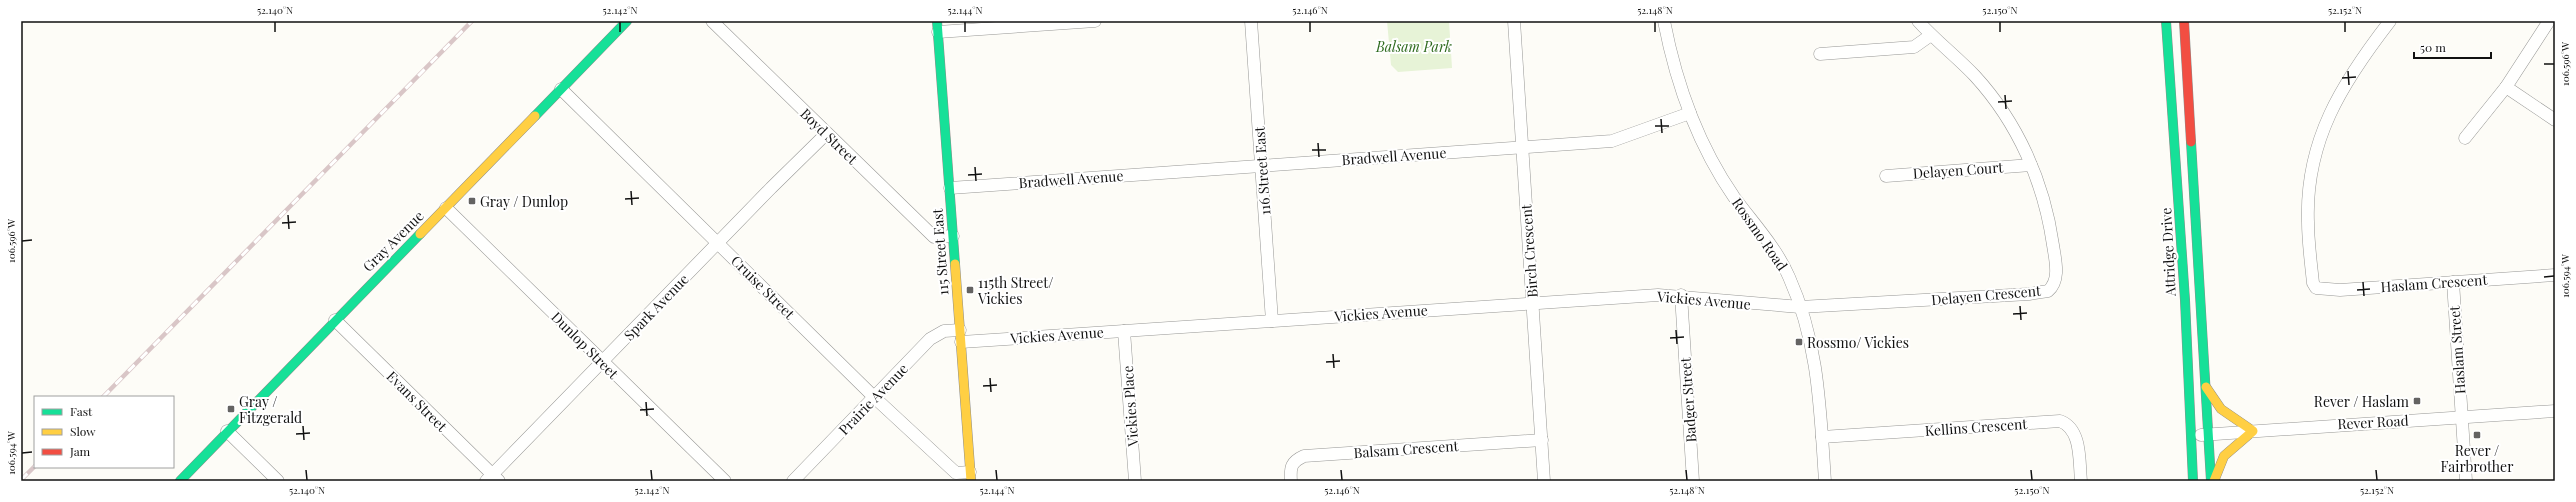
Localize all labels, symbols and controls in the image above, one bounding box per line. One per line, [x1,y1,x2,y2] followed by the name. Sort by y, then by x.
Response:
[257,3,293,17] text: 52.140°N
[602,3,638,17] text: 52.142°N
[947,3,983,17] text: 52.144°N
[1292,3,1328,17] text: 52.146°N
[1637,3,1673,17] text: 52.148°N
[1982,3,2018,17] text: 52.150°N
[2328,3,2362,17] text: 52.152°N
[2414,34,2491,60] scale bar
[1375,37,1452,56] park label: Balsam Park
[2420,39,2446,55] text: 50 m
[2558,41,2572,86] text: 106.596°W
[796,104,862,169] street label: Boyd Street
[1249,125,1275,216] street label: 116 Street East
[1341,143,1447,169] street label: Bradwell Avenue
[1912,157,2005,183] street label: Delayen Court
[1018,166,1124,192] street label: Bradwell Avenue
[480,192,568,211] place label: Gray / Dunlop
[1728,194,1792,274] street label: Rossmo Road
[467,196,477,206] marker: Gray / Dunlop
[1516,203,1542,298] street label: Birch Crescent
[358,206,428,276] street label: Gray Avenue
[927,207,953,296] street label: 115 Street East
[2156,207,2180,298] street label: Attridge Drive
[4,218,18,263] text: 106.596°W
[727,251,800,324] street label: Cruise Street
[2558,253,2572,298] text: 106.594°W
[620,270,692,344] street label: Spark Avenue
[2380,270,2489,296] street label: Haslam Crescent
[977,273,1053,308] place label: 115th Street/ Vickies
[1930,281,2043,309] street label: Delayen Crescent
[965,285,975,295] marker: 115th Street/ Vickies
[1656,286,1752,314] street label: Vickies Avenue
[1333,300,1428,326] street label: Vickies Avenue
[2444,304,2470,395] street label: Haslam Street
[547,307,623,383] street label: Dunlop Street
[1009,322,1104,348] street label: Vickies Avenue
[1807,333,1909,352] place label: Rossmo/ Vickies
[1794,337,1804,347] marker: Rossmo/ Vickies
[1675,356,1700,443] street label: Badger Street
[834,359,912,439] street label: Prairie Avenue
[1118,365,1142,448] street label: Vickies Place
[383,367,452,436] street label: Evans Street
[239,392,302,427] place label: Gray / Fitzgerald
[2314,392,2410,411] place label: Rever / Haslam
[34,396,174,468] legend
[2412,396,2422,406] marker: Rever / Haslam
[70,403,93,419] text: Fast
[226,404,236,414] marker: Gray / Fitzgerald
[2337,411,2409,433] street label: Rever Road
[1924,414,2029,440] street label: Kellins Crescent
[70,423,96,439] text: Slow
[4,430,18,475] text: 106.594°W
[2472,430,2482,440] marker: Rever / Fairbrother
[1353,436,1460,462] street label: Balsam Crescent
[2441,441,2514,476] place label: Rever / Fairbrother
[69,443,91,459] text: Jam
[289,483,325,497] text: 52.140°N
[634,483,670,497] text: 52.142°N
[979,483,1015,497] text: 52.144°N
[1324,483,1360,497] text: 52.146°N
[1669,483,1705,497] text: 52.148°N
[2014,483,2050,497] text: 52.150°N
[2360,483,2394,497] text: 52.152°N

